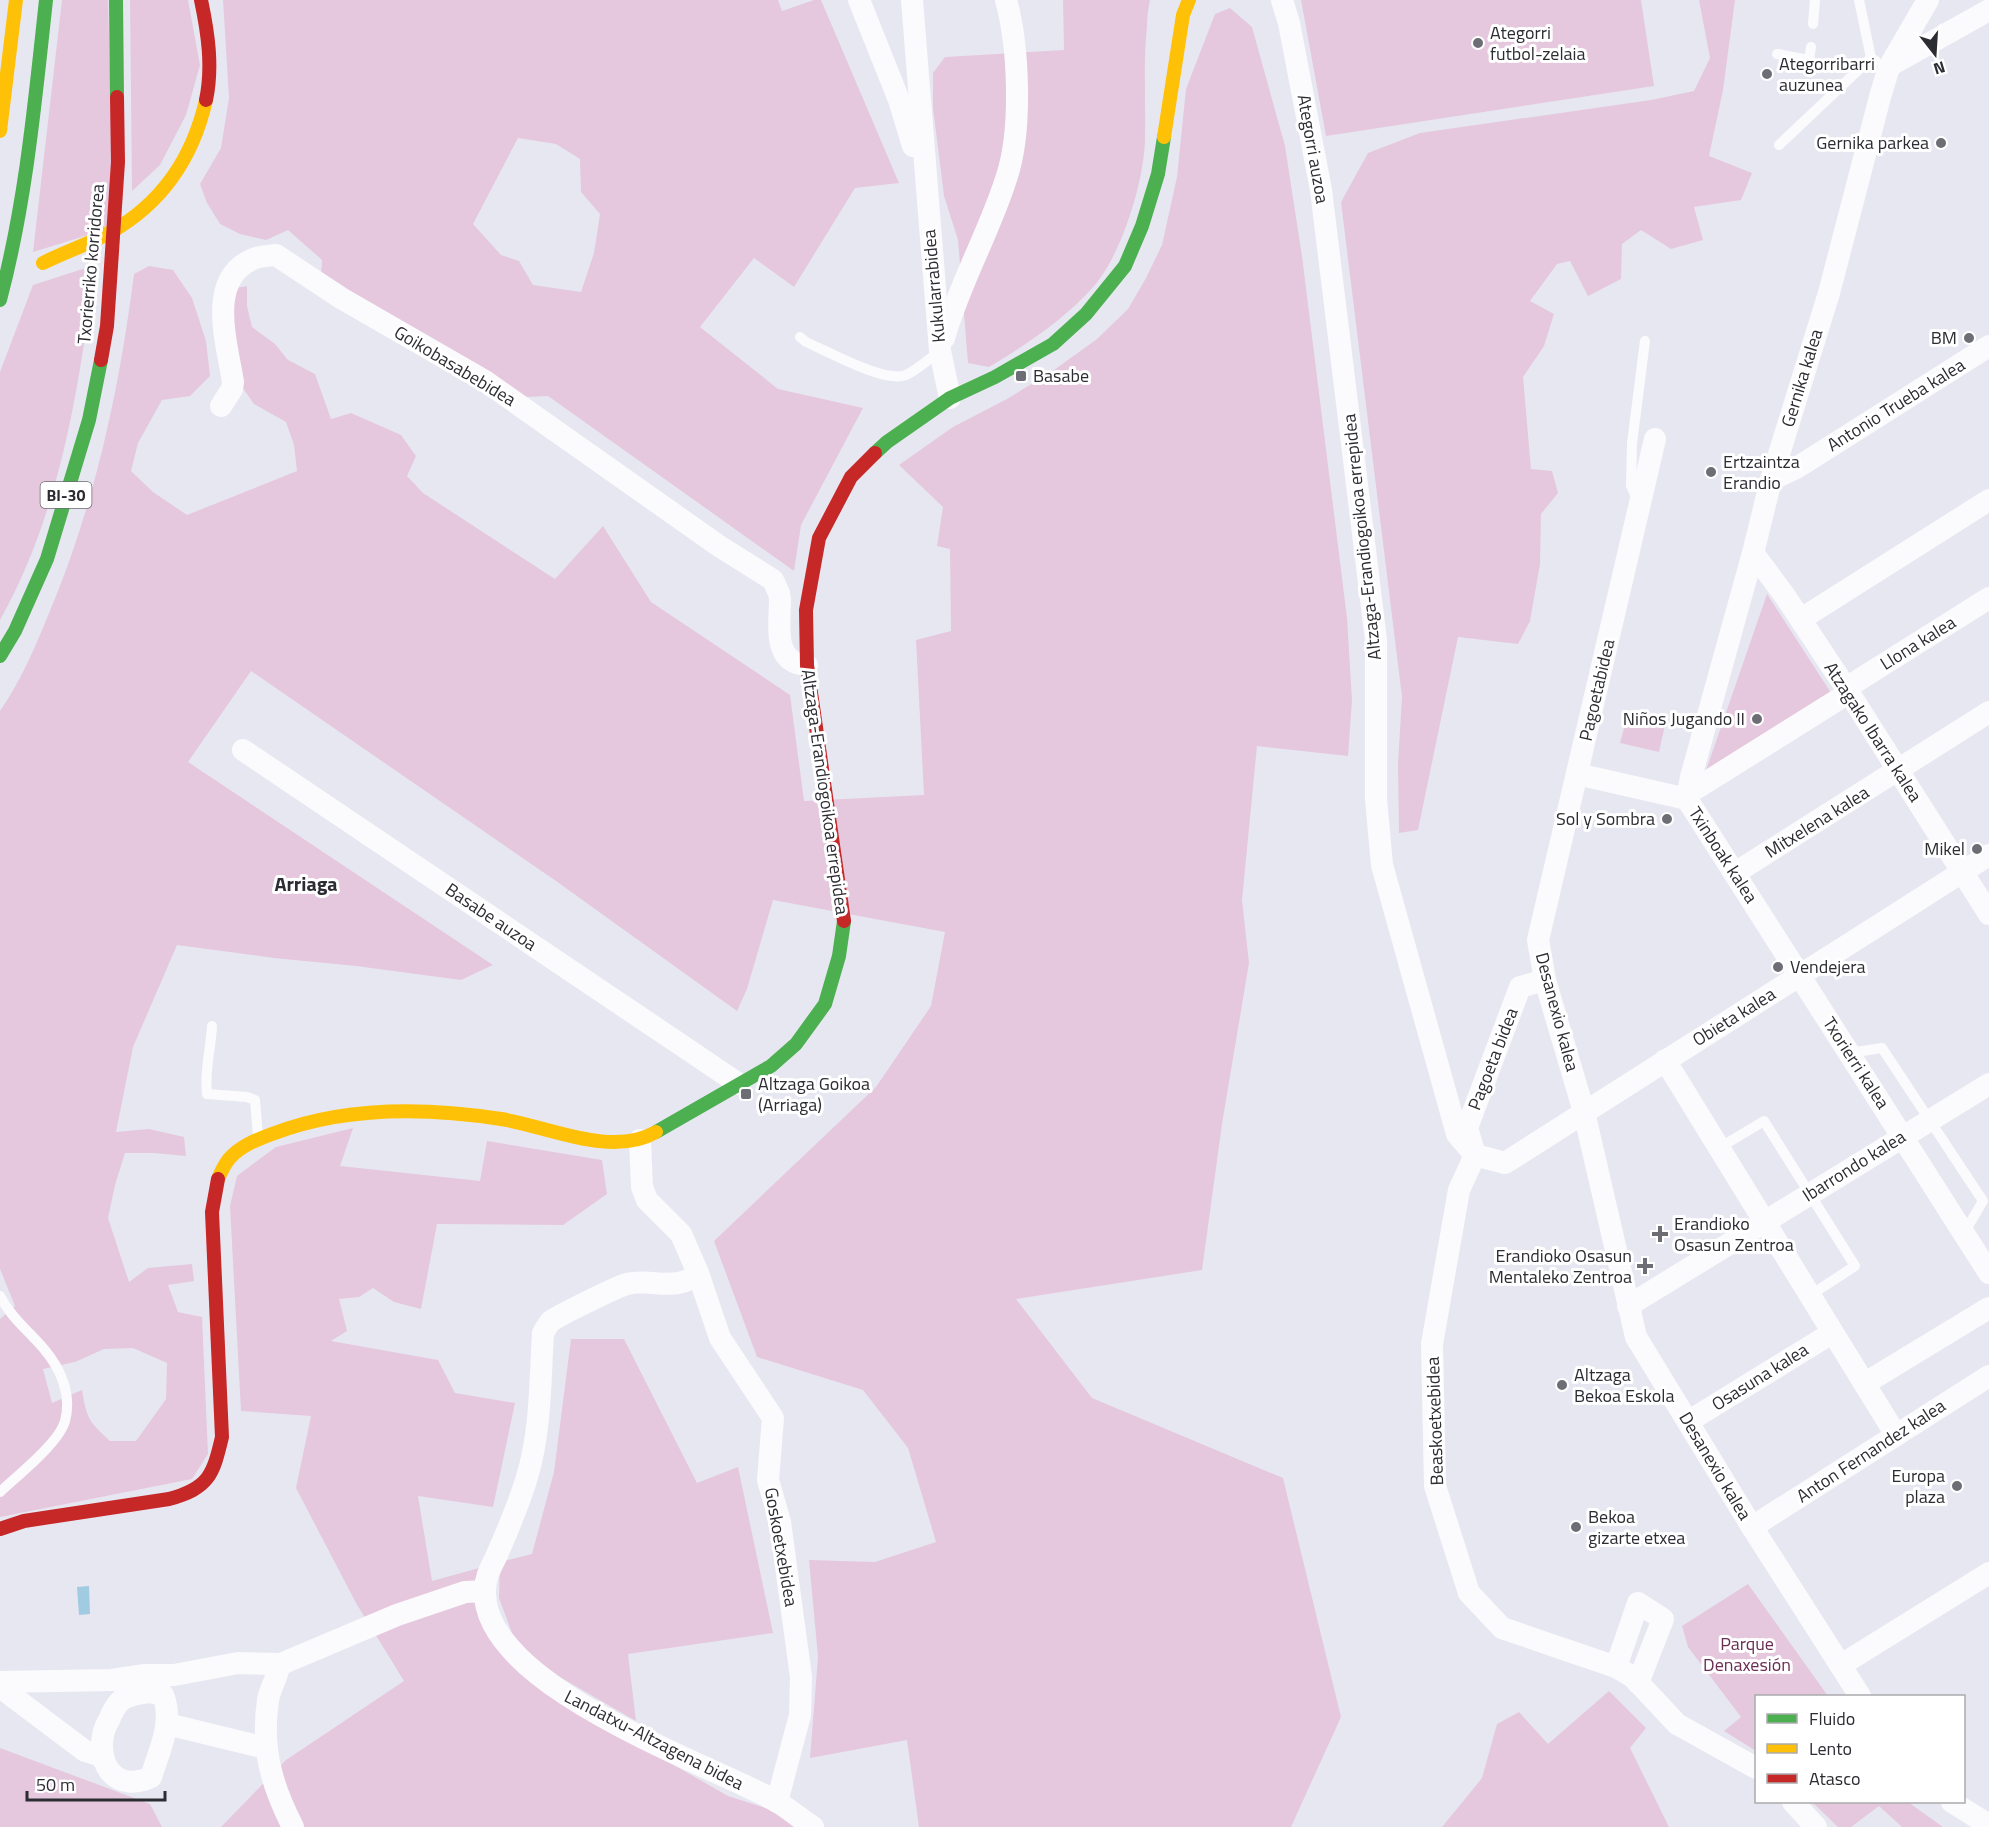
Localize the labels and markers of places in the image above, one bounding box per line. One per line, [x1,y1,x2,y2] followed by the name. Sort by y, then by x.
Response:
[1490,19,1586,67] place label: Ategorri futbol-zelaia
[1471,36,1485,50] marker: Ategorri futbol-zelaia
[1779,50,1875,98] place label: Ategorribarri auzunea
[1760,67,1774,81] marker: Ategorribarri auzunea
[1816,129,1929,156] place label: Gernika parkea
[1934,136,1948,150] marker: Gernika parkea
[1931,324,1957,351] place label: BM
[1962,331,1976,345] marker: BM
[1033,362,1089,389] place label: Basabe
[1014,369,1028,383] marker: Basabe
[1723,448,1800,496] place label: Ertzaintza Erandio
[1704,465,1718,479] marker: Ertzaintza Erandio
[1623,705,1745,732] place label: Niños Jugando II
[1750,712,1764,726] marker: Niños Jugando II
[1556,805,1655,832] place label: Sol y Sombra
[1660,812,1674,826] marker: Sol y Sombra
[1924,835,1965,862] place label: Mikel
[1970,842,1984,856] marker: Mikel
[1790,953,1866,980] place label: Vendejera
[1771,960,1785,974] marker: Vendejera
[758,1070,870,1118] place label: Altzaga Goikoa (Arriaga)
[739,1087,753,1101] marker: Altzaga Goikoa (Arriaga)
[1674,1210,1794,1258] place label: Erandioko Osasun Zentroa
[1651,1225,1669,1243] marker: Erandioko Osasun Zentroa
[1489,1242,1632,1290] place label: Erandioko Osasun Mentaleko Zentroa
[1636,1257,1654,1275] marker: Erandioko Osasun Mentaleko Zentroa
[1574,1361,1674,1409] place label: Altzaga Bekoa Eskola
[1555,1378,1569,1392] marker: Altzaga Bekoa Eskola
[1892,1462,1945,1510] place label: Europa plaza
[1950,1479,1964,1493] marker: Europa plaza
[1588,1503,1685,1551] place label: Bekoa gizarte etxea
[1569,1520,1583,1534] marker: Bekoa gizarte etxea

